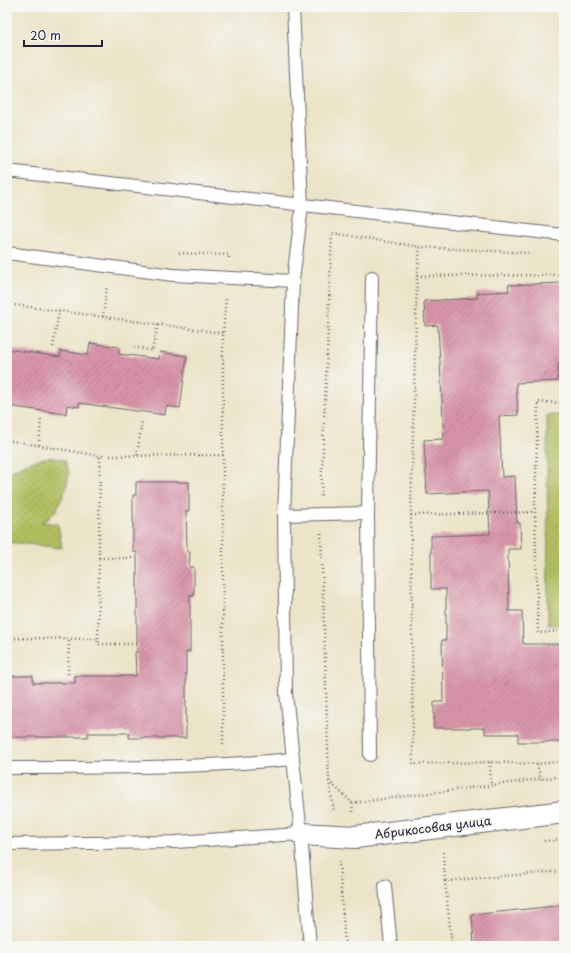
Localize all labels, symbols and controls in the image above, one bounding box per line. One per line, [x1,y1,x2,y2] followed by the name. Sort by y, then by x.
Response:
[24,22,102,48] scale bar
[30,26,61,44] text: 20 m
[374,811,493,843] street label: Абрикосовая улица

